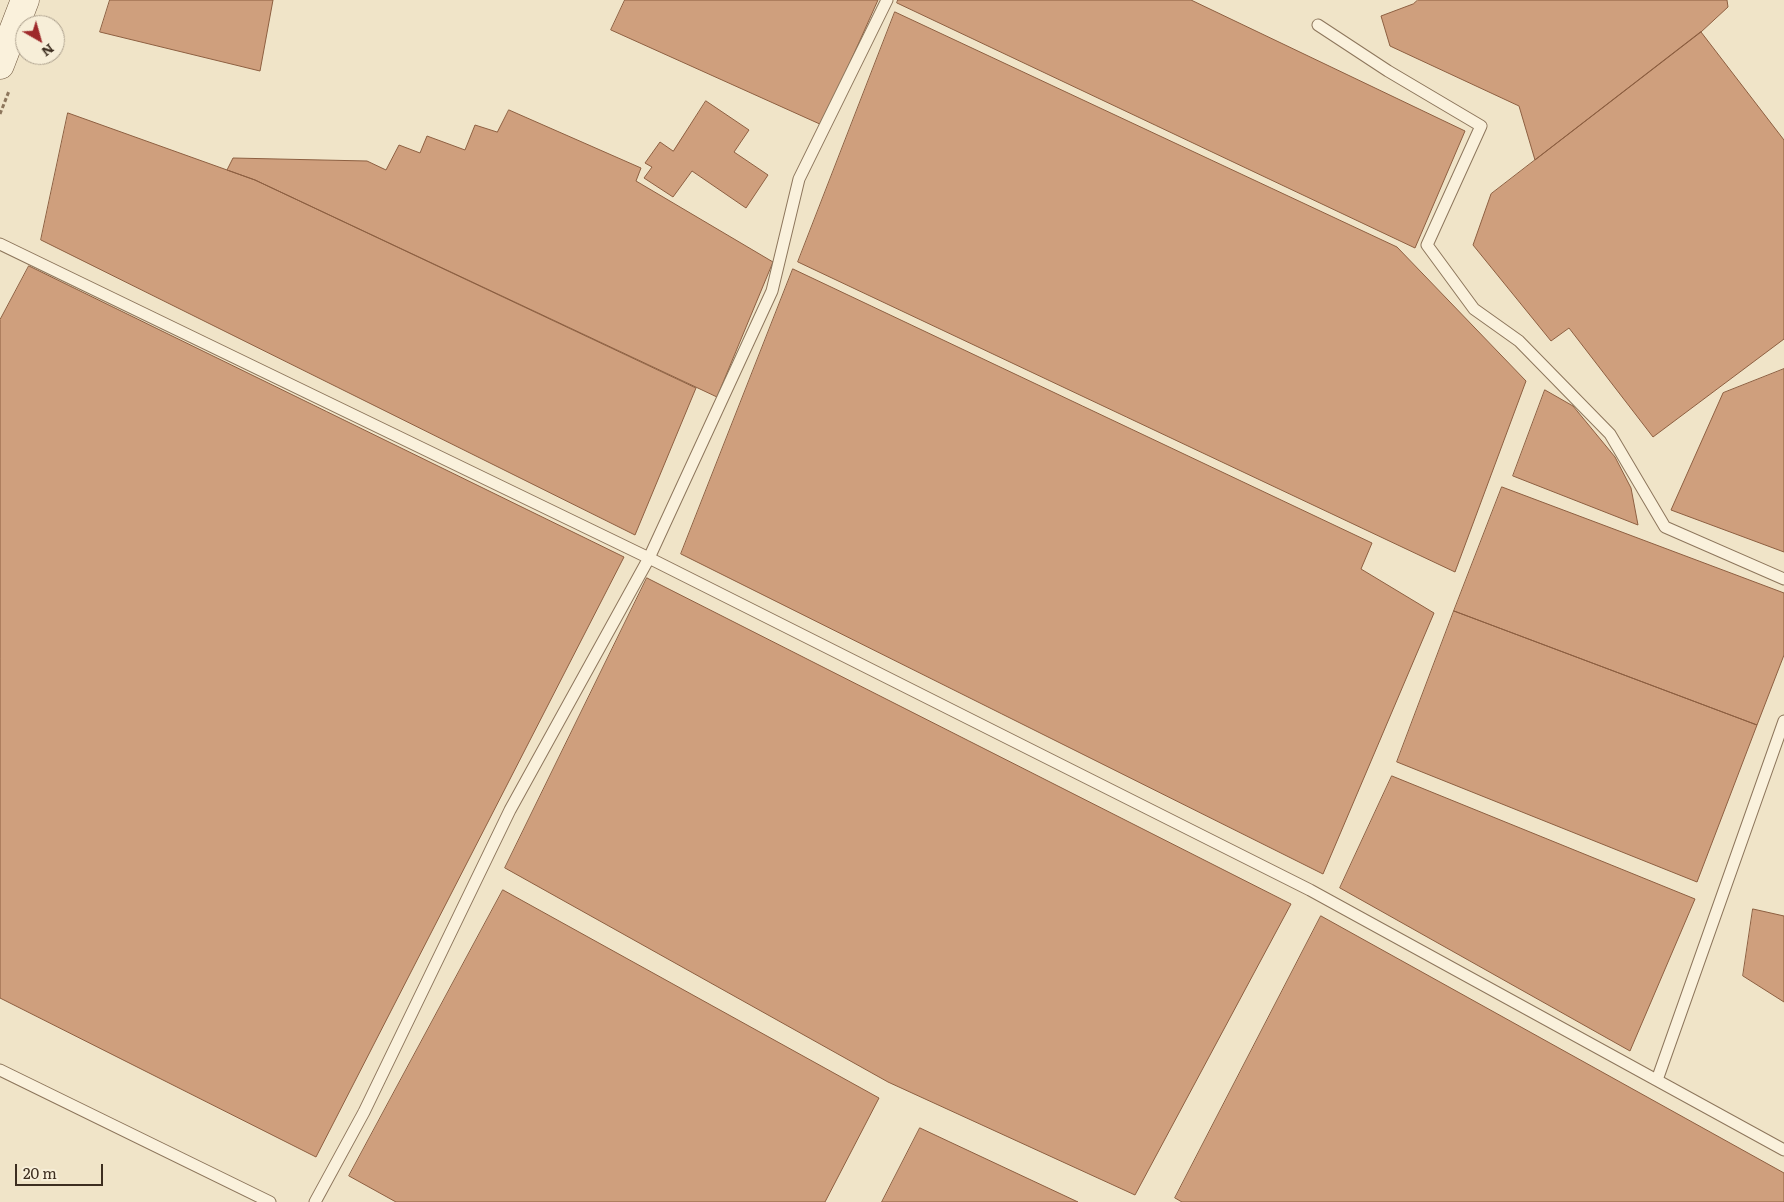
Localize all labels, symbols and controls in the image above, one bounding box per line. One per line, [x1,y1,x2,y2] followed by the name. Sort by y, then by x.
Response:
[15,15,65,65] north arrow
[38,40,59,63] text: N
[18,1154,105,1186] scale bar
[23,1161,57,1184] text: 20 m

